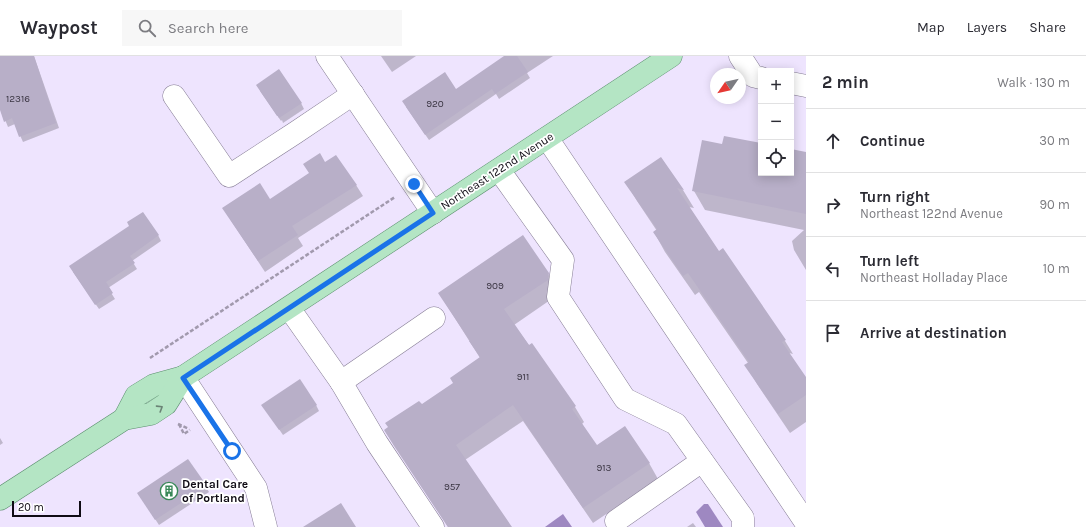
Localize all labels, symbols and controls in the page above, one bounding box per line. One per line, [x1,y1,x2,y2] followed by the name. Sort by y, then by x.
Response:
[122,10,402,46] search box
[20,17,98,39] text: Waypost
[136,17,158,39] icon: search
[168,19,248,37] text: Search here
[917,19,945,36] text: Map
[967,19,1007,36] text: Layers
[1029,19,1066,36] text: Share
[710,68,746,104] north arrow
[758,68,794,176] map controls
[758,68,794,104] button: +
[822,72,869,92] text: 2 min
[997,75,1070,90] text: Walk · 130 m
[6,93,30,105] house number: 12316
[426,98,444,110] house number: 920
[758,104,794,140] button: −
[438,129,556,213] street label: Northeast 122nd Avenue
[822,130,844,152] icon: ahead
[860,132,925,150] text: Continue
[1039,133,1070,148] text: 30 m
[758,140,794,176] button: locate
[405,175,423,193] route end
[860,188,930,206] text: Turn right
[822,194,844,216] icon: right
[1039,197,1070,212] text: 90 m
[860,206,1003,221] text: Northeast 122nd Avenue
[860,252,919,270] text: Turn left
[822,258,844,280] icon: left
[1043,261,1070,276] text: 10 m
[860,270,1008,285] text: Northeast Holladay Place
[486,280,504,292] house number: 909
[822,322,844,344] icon: arrive
[860,324,1007,342] text: Arrive at destination
[517,371,529,383] house number: 911
[156,405,163,413] one-way arrow
[223,442,241,460] route start
[596,462,612,474] house number: 913
[182,477,248,505] place label: Dental Care of Portland
[159,481,179,501] building icon: Dental Care of Portland
[444,481,460,493] house number: 957
[12,499,81,518] scale bar
[18,501,44,514] text: 20 m

